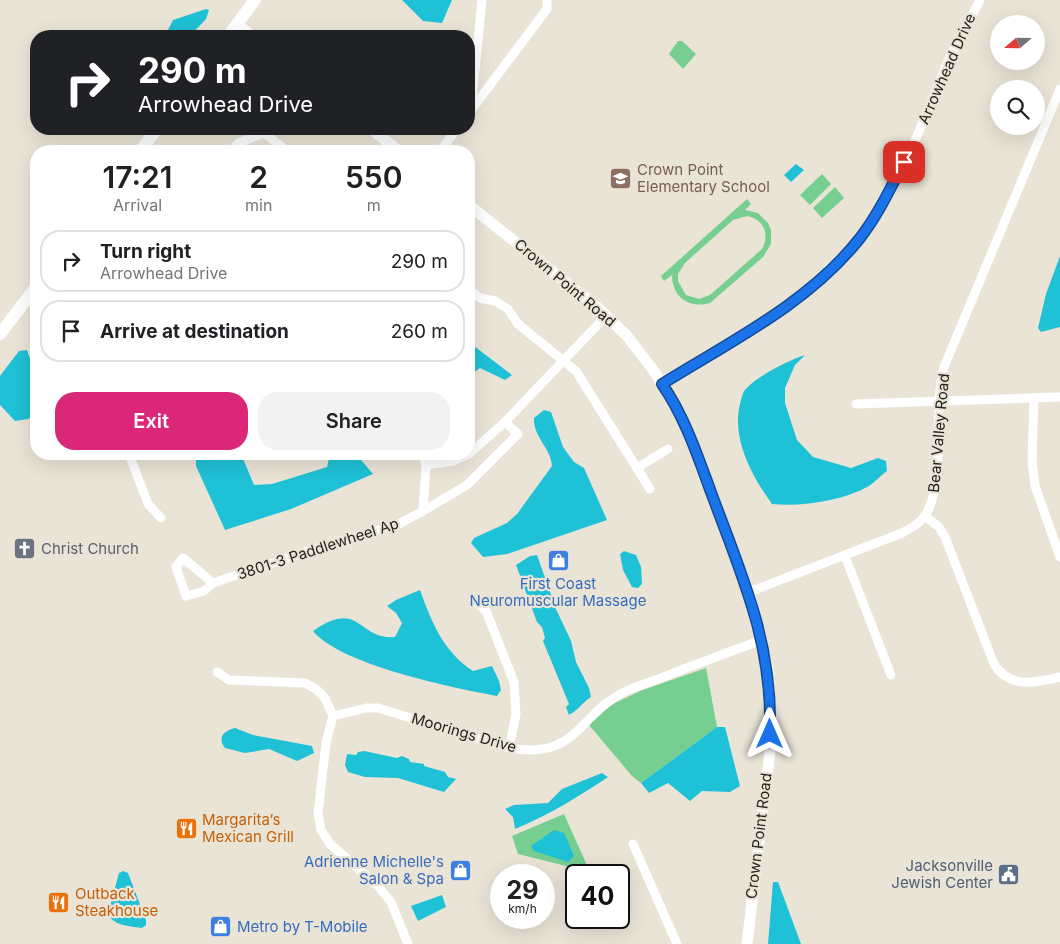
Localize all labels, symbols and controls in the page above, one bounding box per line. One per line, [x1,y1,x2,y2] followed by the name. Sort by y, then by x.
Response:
[914,10,980,127] street label: Arrowhead Drive
[990,15,1045,70] north arrow
[990,15,1045,135] map controls
[138,49,247,91] text: 290 m
[55,50,120,115] icon: right
[990,80,1045,135] button: search
[138,91,313,117] text: Arrowhead Drive
[883,141,925,183] pin
[890,148,918,176] icon: arrive
[103,159,172,195] text: 17:21
[249,159,268,195] text: 2
[345,159,402,195] text: 550
[637,160,770,196] place label: Crown Point Elementary School
[609,167,633,191] school or university icon: Crown Point Elementary School
[113,195,162,215] text: Arrival
[245,195,272,215] text: min
[367,195,381,215] text: m
[511,235,620,331] street label: Crown Point Road
[100,240,191,263] text: Turn right
[57,247,85,275] icon: right
[391,250,448,273] text: 290 m
[100,263,227,283] text: Arrowhead Drive
[57,317,85,345] icon: arrive
[100,320,289,343] text: Arrive at destination
[391,320,448,343] text: 260 m
[924,373,953,493] street label: Bear Valley Road
[55,392,248,450] button: Exit
[258,392,450,450] button: Share
[235,513,401,584] street label: 3801-3 Paddlewheel Ap
[13,537,37,561] church icon: Christ Church
[41,539,139,558] place label: Christ Church
[546,549,570,573] shop icon: First Coast Neuromuscular Massage
[470,574,646,610] place label: First Coast Neuromuscular Massage
[743,707,795,759] position arrow
[409,708,519,757] street label: Moorings Drive
[741,772,776,900] street label: Crown Point Road
[202,810,294,846] place label: Margarita’s Mexican Grill
[174,817,198,841] restaurant icon: Margarita’s Mexican Grill
[304,852,444,888] place label: Adrienne Michelle's Salon & Spa
[891,856,993,892] place label: Jacksonville Jewish Center
[448,859,472,883] shop icon: Adrienne Michelle's Salon & Spa
[997,863,1021,887] public building icon: Jacksonville Jewish Center
[565,864,630,929] speed limit sign: 40
[507,875,538,905] text: 29
[75,884,158,920] place label: Outback Steakhouse
[47,891,71,915] restaurant icon: Outback Steakhouse
[508,901,537,916] text: km/h
[209,915,233,939] shop icon: Metro by T-Mobile
[237,917,368,936] place label: Metro by T-Mobile

